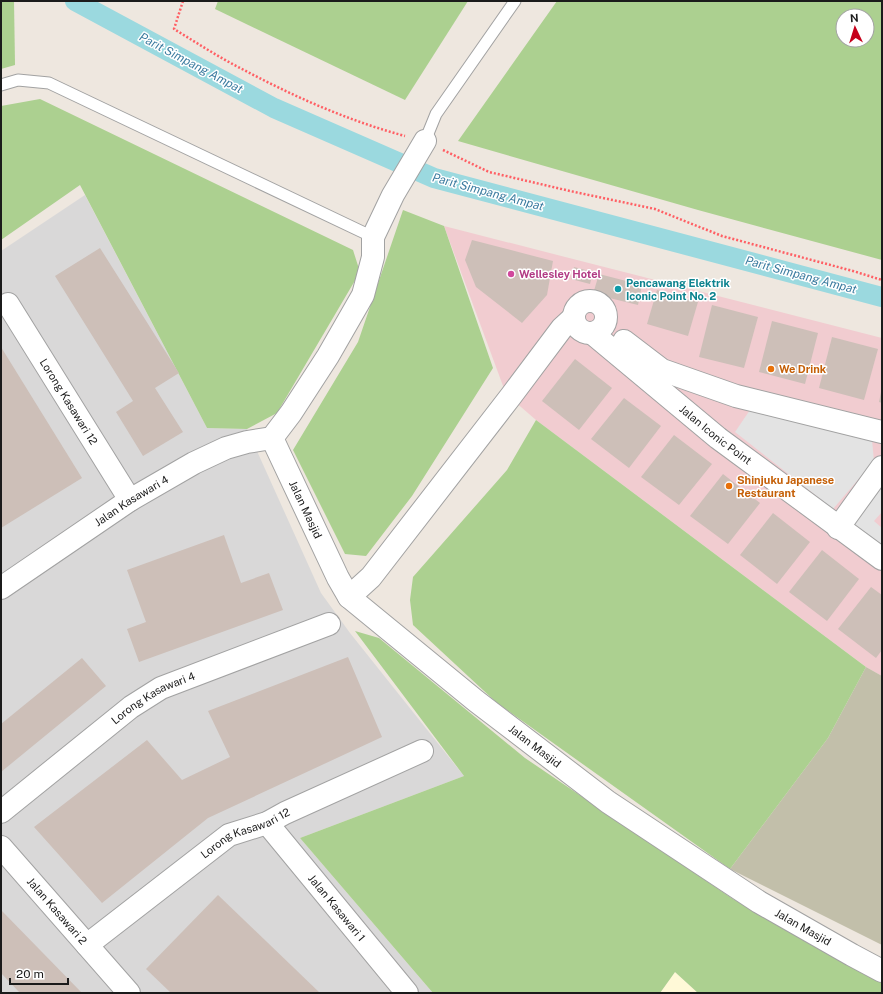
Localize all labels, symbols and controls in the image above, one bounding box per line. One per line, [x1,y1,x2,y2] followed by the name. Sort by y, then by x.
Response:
[835,8,875,48] north arrow
[850,12,859,24] text: N
[137,30,245,96] water label: Parit Simpang Ampat
[431,170,546,214] water label: Parit Simpang Ampat
[744,253,859,297] water label: Parit Simpang Ampat
[519,268,602,280] place label: Wellesley Hotel
[506,269,516,279] marker: Wellesley Hotel
[626,277,730,302] place label: Pencawang Elektrik Iconic Point No. 2
[613,284,623,294] marker: Pencawang Elektrik Iconic Point No. 2
[38,356,100,447] street label: Lorong Kasawari 12
[779,363,827,375] place label: We Drink
[766,364,776,374] marker: We Drink
[677,403,754,467] street label: Jalan Iconic Point
[92,473,171,528] street label: Jalan Kasawari 4
[737,474,834,499] place label: Shinjuku Japanese Restaurant
[287,479,324,540] street label: Jalan Masjid
[724,481,734,491] marker: Shinjuku Japanese Restaurant
[109,670,197,726] street label: Lorong Kasawari 4
[506,722,563,770] street label: Jalan Masjid
[198,806,292,861] street label: Lorong Kasawari 12
[306,872,368,944] street label: Jalan Kasawari 1
[25,875,90,947] street label: Jalan Kasawari 2
[773,906,833,948] street label: Jalan Masjid
[10,960,68,986] scale bar
[16,967,44,981] text: 20 m

